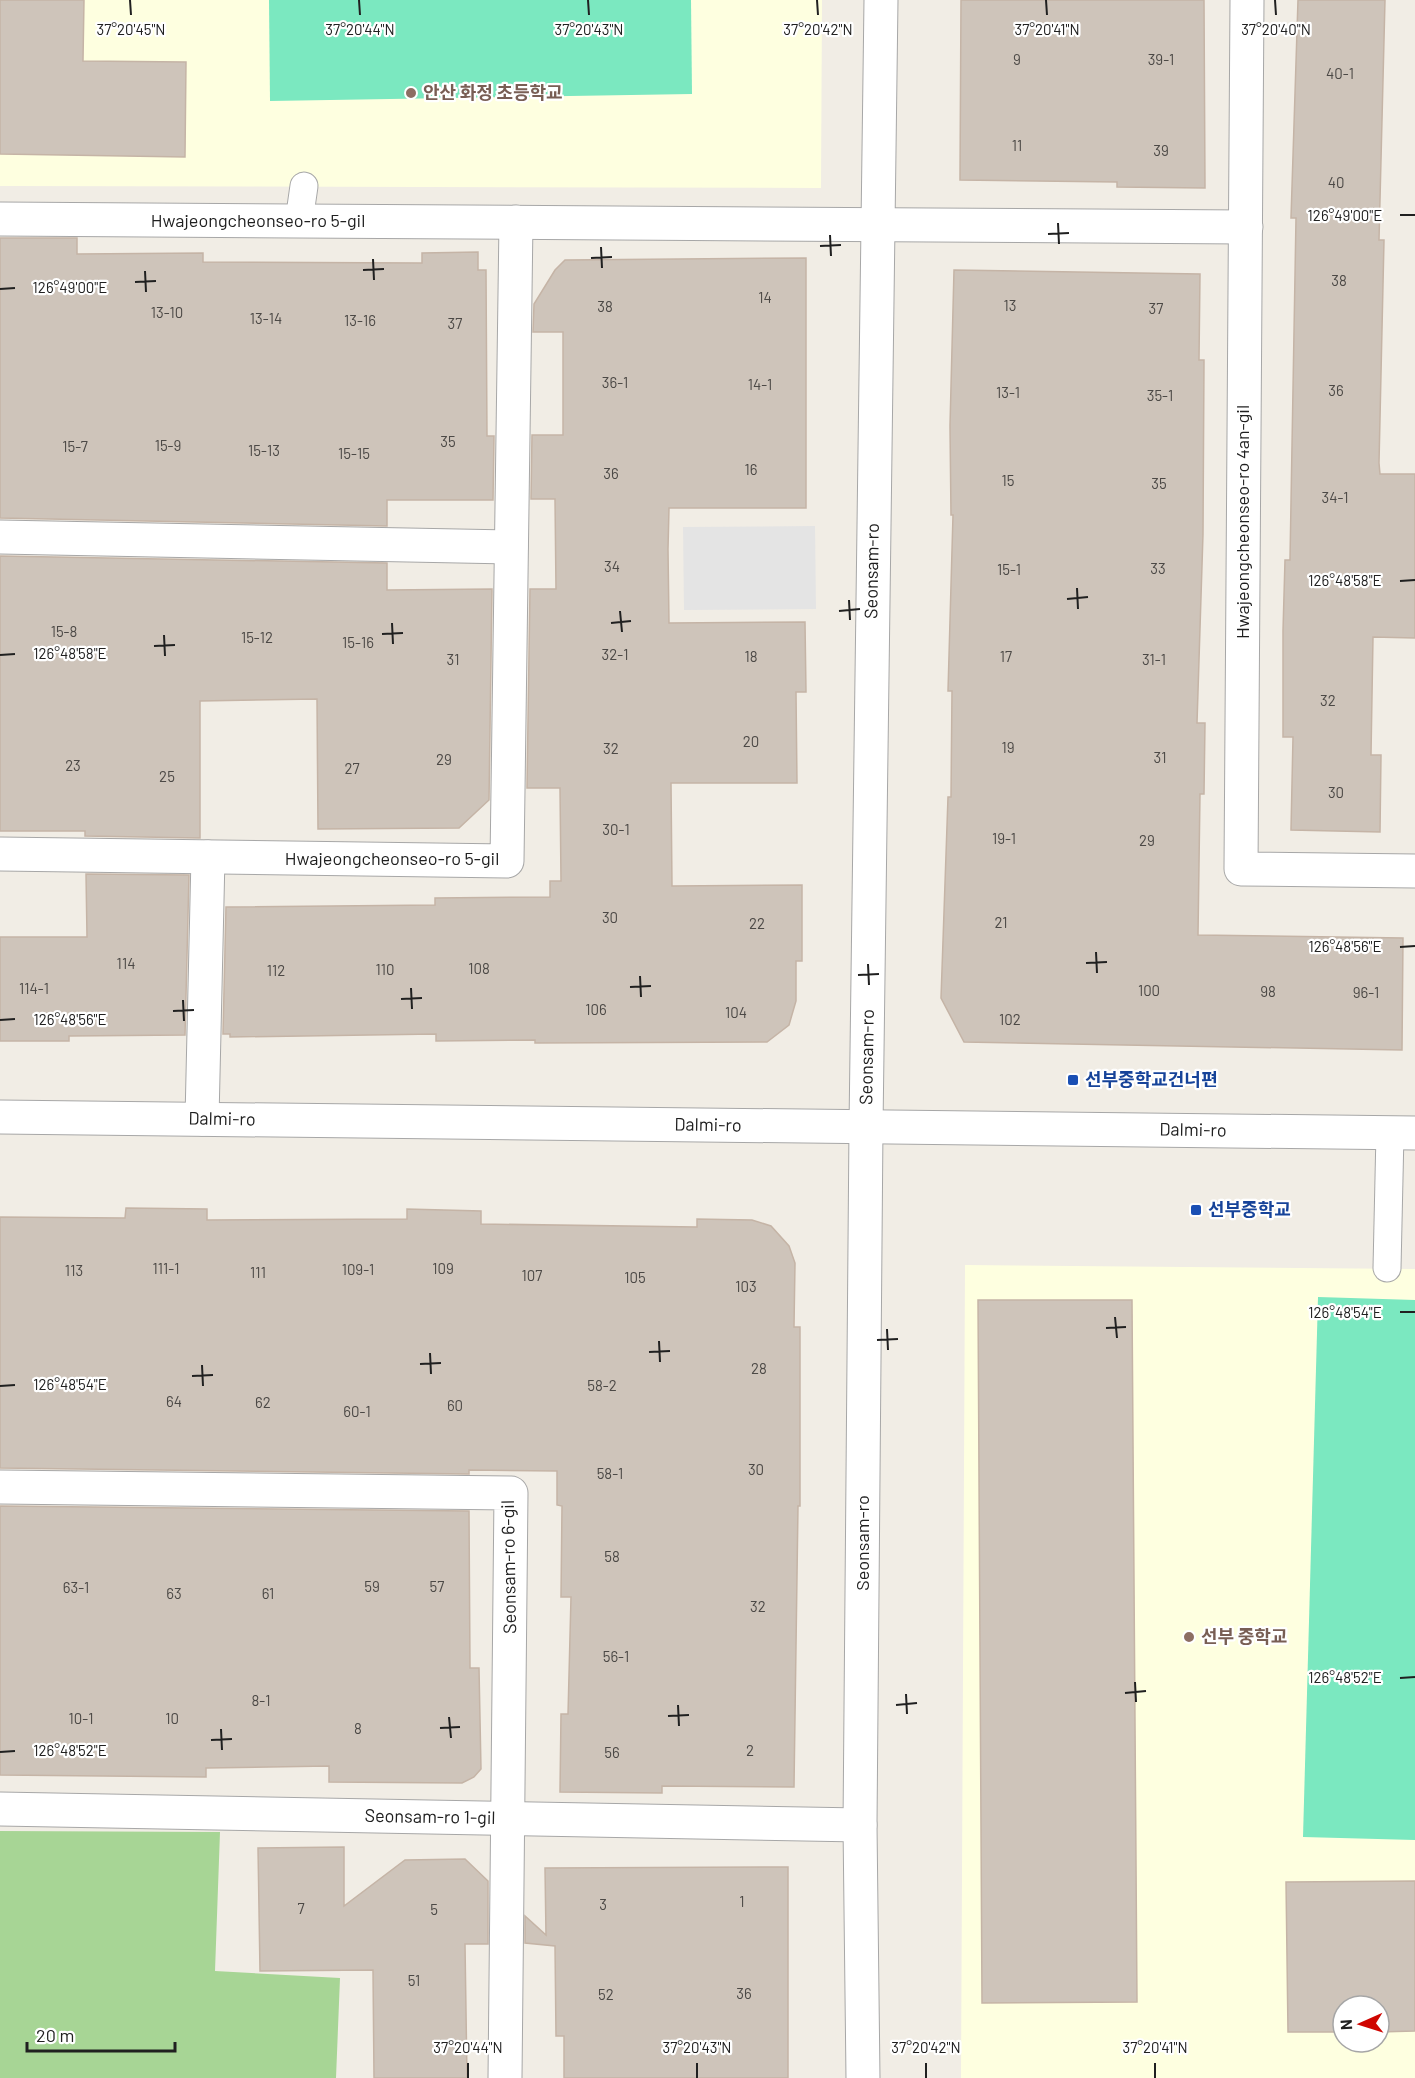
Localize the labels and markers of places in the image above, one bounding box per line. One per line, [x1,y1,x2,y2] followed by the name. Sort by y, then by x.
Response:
[423,81,563,103] place label: 안산 화정 초등학교
[404,86,418,100] marker: 안산 화정 초등학교
[1085,1068,1217,1090] place label: 선부중학교건너편
[1066,1073,1080,1087] marker: 선부중학교건너편
[1208,1198,1291,1220] place label: 선부중학교
[1189,1203,1203,1217] marker: 선부중학교
[1201,1625,1287,1647] place label: 선부 중학교
[1182,1630,1196,1644] marker: 선부 중학교

